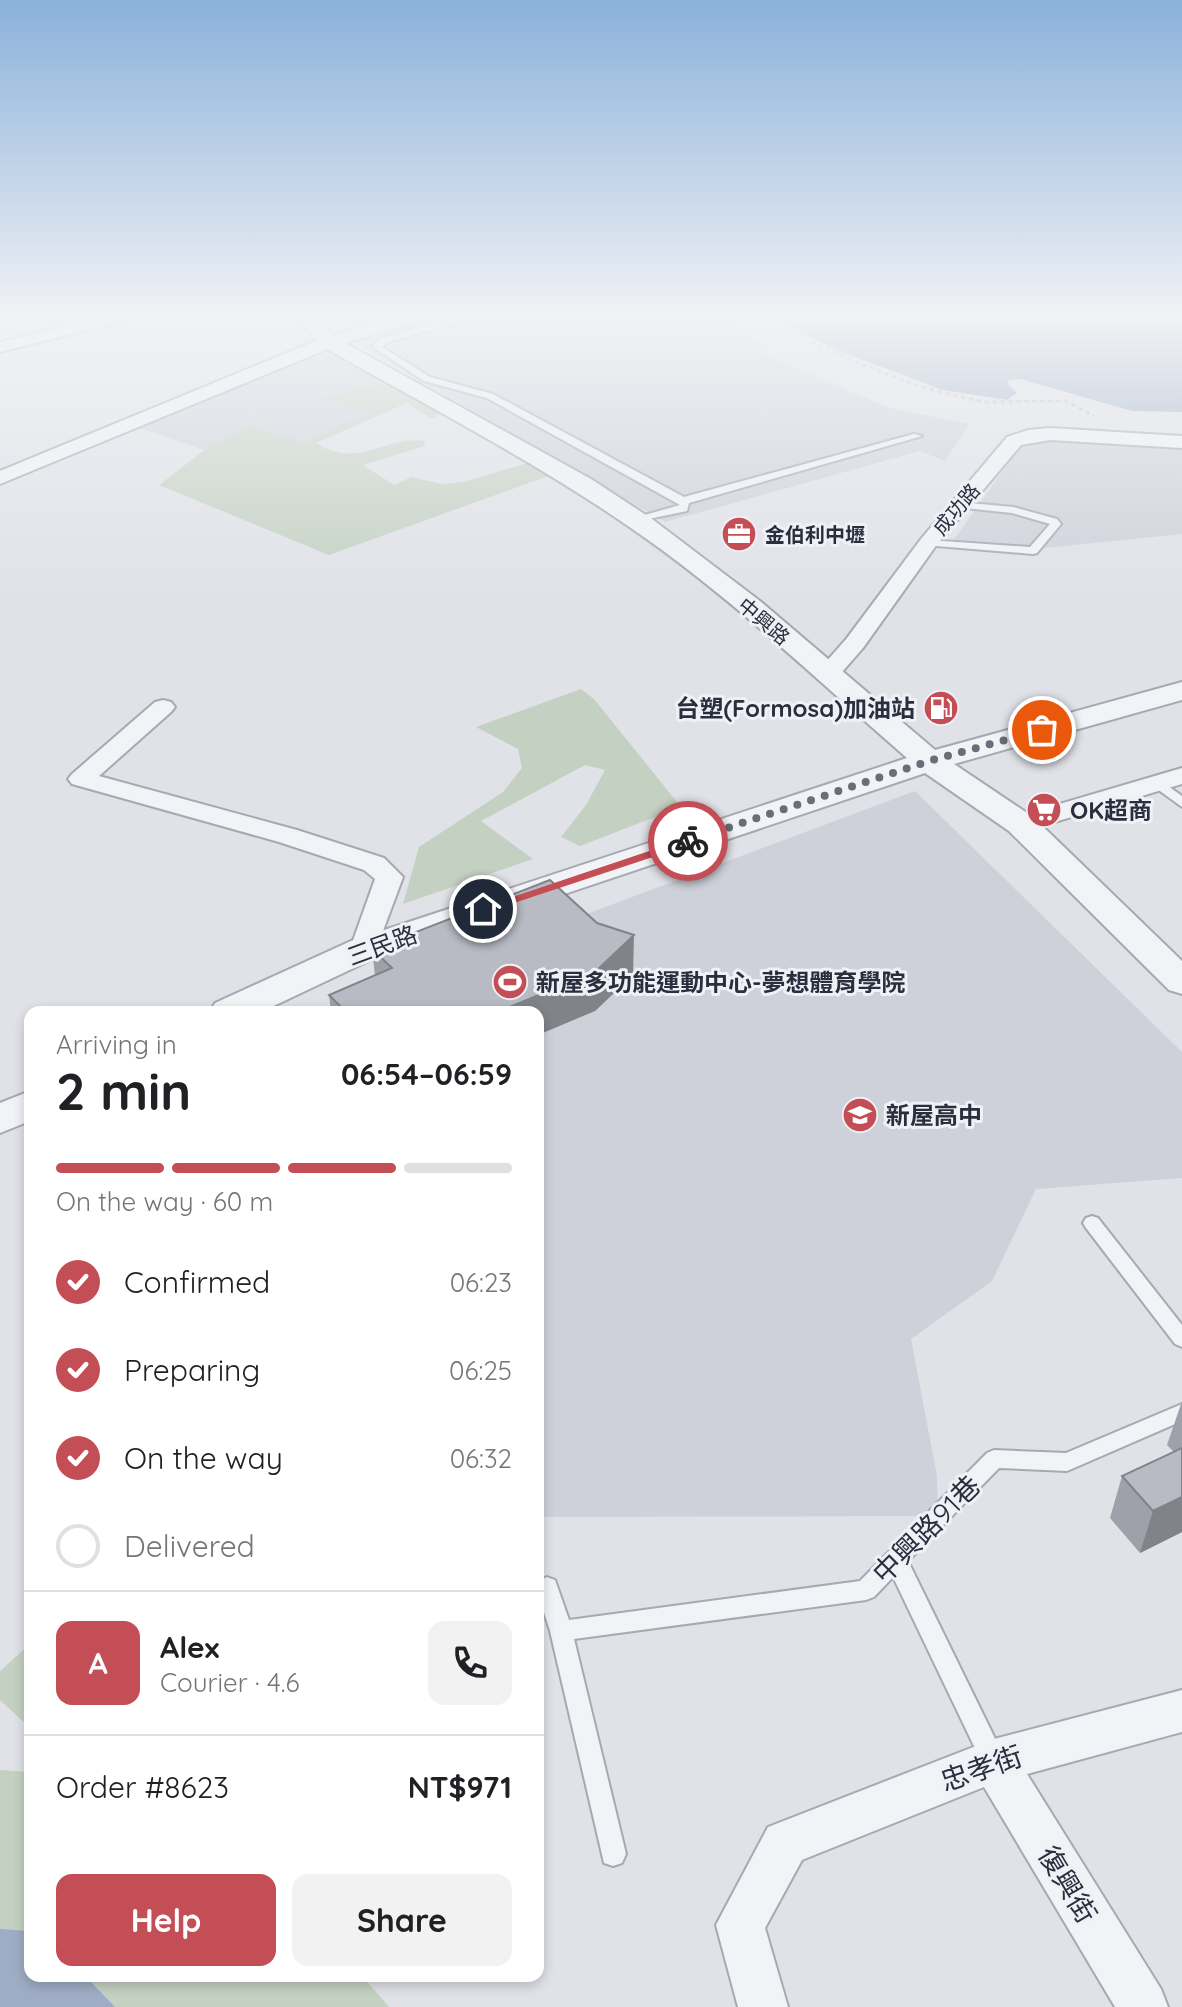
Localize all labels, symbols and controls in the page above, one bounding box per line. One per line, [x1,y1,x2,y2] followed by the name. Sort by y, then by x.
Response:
[927,478,985,540] street label: 成功路
[720,515,758,553] office icon: 金伯利中壢
[765,522,865,547] place label: 金伯利中壢
[733,592,795,650] street label: 中興路
[922,689,960,727] fuel station icon: 台塑(Formosa)加油站
[675,693,915,723] place label: 台塑(Formosa)加油站
[1008,696,1076,764] pin
[1020,708,1064,752] icon: bag
[1025,791,1063,829] supermarket icon: OK超商
[1070,795,1152,825] place label: OK超商
[648,801,728,881] courier
[666,819,710,863] icon: bike
[449,875,517,943] pin
[461,887,505,931] icon: home
[343,919,421,971] street label: 三民路
[491,963,529,1001] sports icon: 新屋多功能運動中心-夢想體育學院
[536,967,906,997] place label: 新屋多功能運動中心-夢想體育學院
[56,1028,177,1061] text: Arriving in
[341,1055,512,1093] text: 06:54–06:59
[56,1058,191,1123] text: 2 min
[841,1096,879,1134] school or university icon: 新屋高中
[886,1100,982,1130] place label: 新屋高中
[56,1185,273,1218] text: On the way · 60 m
[56,1260,100,1304] icon: check
[124,1263,270,1301] text: Confirmed
[450,1266,512,1299] text: 06:23
[56,1348,100,1392] icon: check
[124,1351,260,1389] text: Preparing
[449,1354,512,1387] text: 06:25
[56,1436,100,1480] icon: check
[124,1439,283,1477] text: On the way
[450,1442,512,1475] text: 06:32
[865,1468,987,1590] street label: 中興路91巷
[124,1527,255,1565] text: Delivered
[428,1621,512,1705] button: phone
[160,1628,219,1666] text: Alex
[88,1644,108,1682] text: A
[160,1666,299,1699] text: Courier · 4.6
[936,1738,1026,1798] street label: 忠孝街
[56,1768,229,1806] text: Order #8623
[408,1768,512,1806] text: NT$971
[1031,1839,1105,1929] street label: 復興街
[56,1874,276,1966] button: Help
[292,1874,512,1966] button: Share

